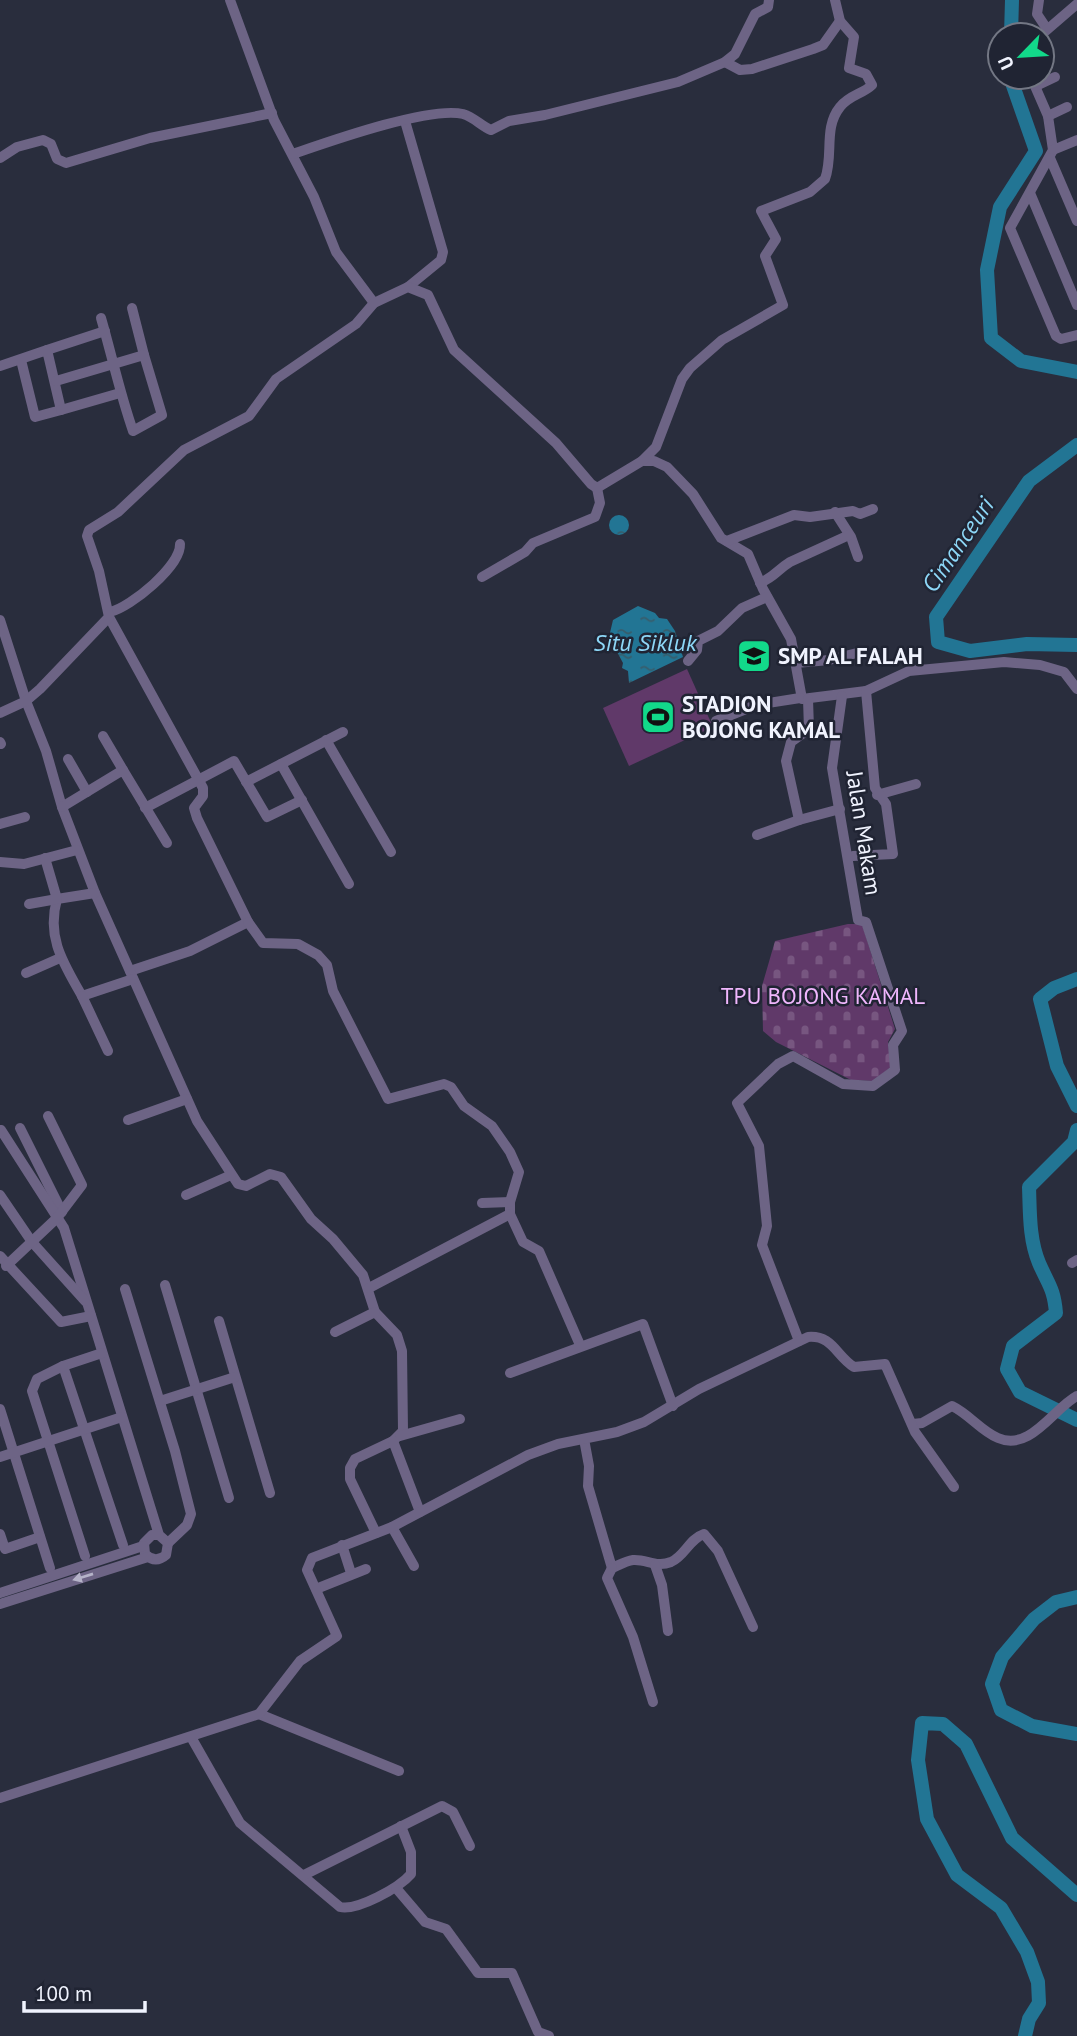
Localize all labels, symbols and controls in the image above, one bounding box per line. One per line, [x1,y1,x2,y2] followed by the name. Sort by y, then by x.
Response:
[986,21,1056,91] north arrow
[992,53,1019,74] text: U
[915,491,1001,598] water label: Cimanceuri
[593,627,698,658] water label: Situ Sikluk
[735,637,773,675] school or university icon: SMP AL FALAH
[778,641,923,670] place label: SMP AL FALAH
[682,689,840,744] place label: STADION BOJONG KAMAL
[639,698,677,736] sports icon: STADION BOJONG KAMAL
[840,768,889,897] street label: Jalan Makam
[721,981,925,1010] park label: TPU BOJONG KAMAL
[72,1573,93,1583] one-way arrow
[24,1969,145,2013] scale bar
[35,1980,92,2007] text: 100 m

